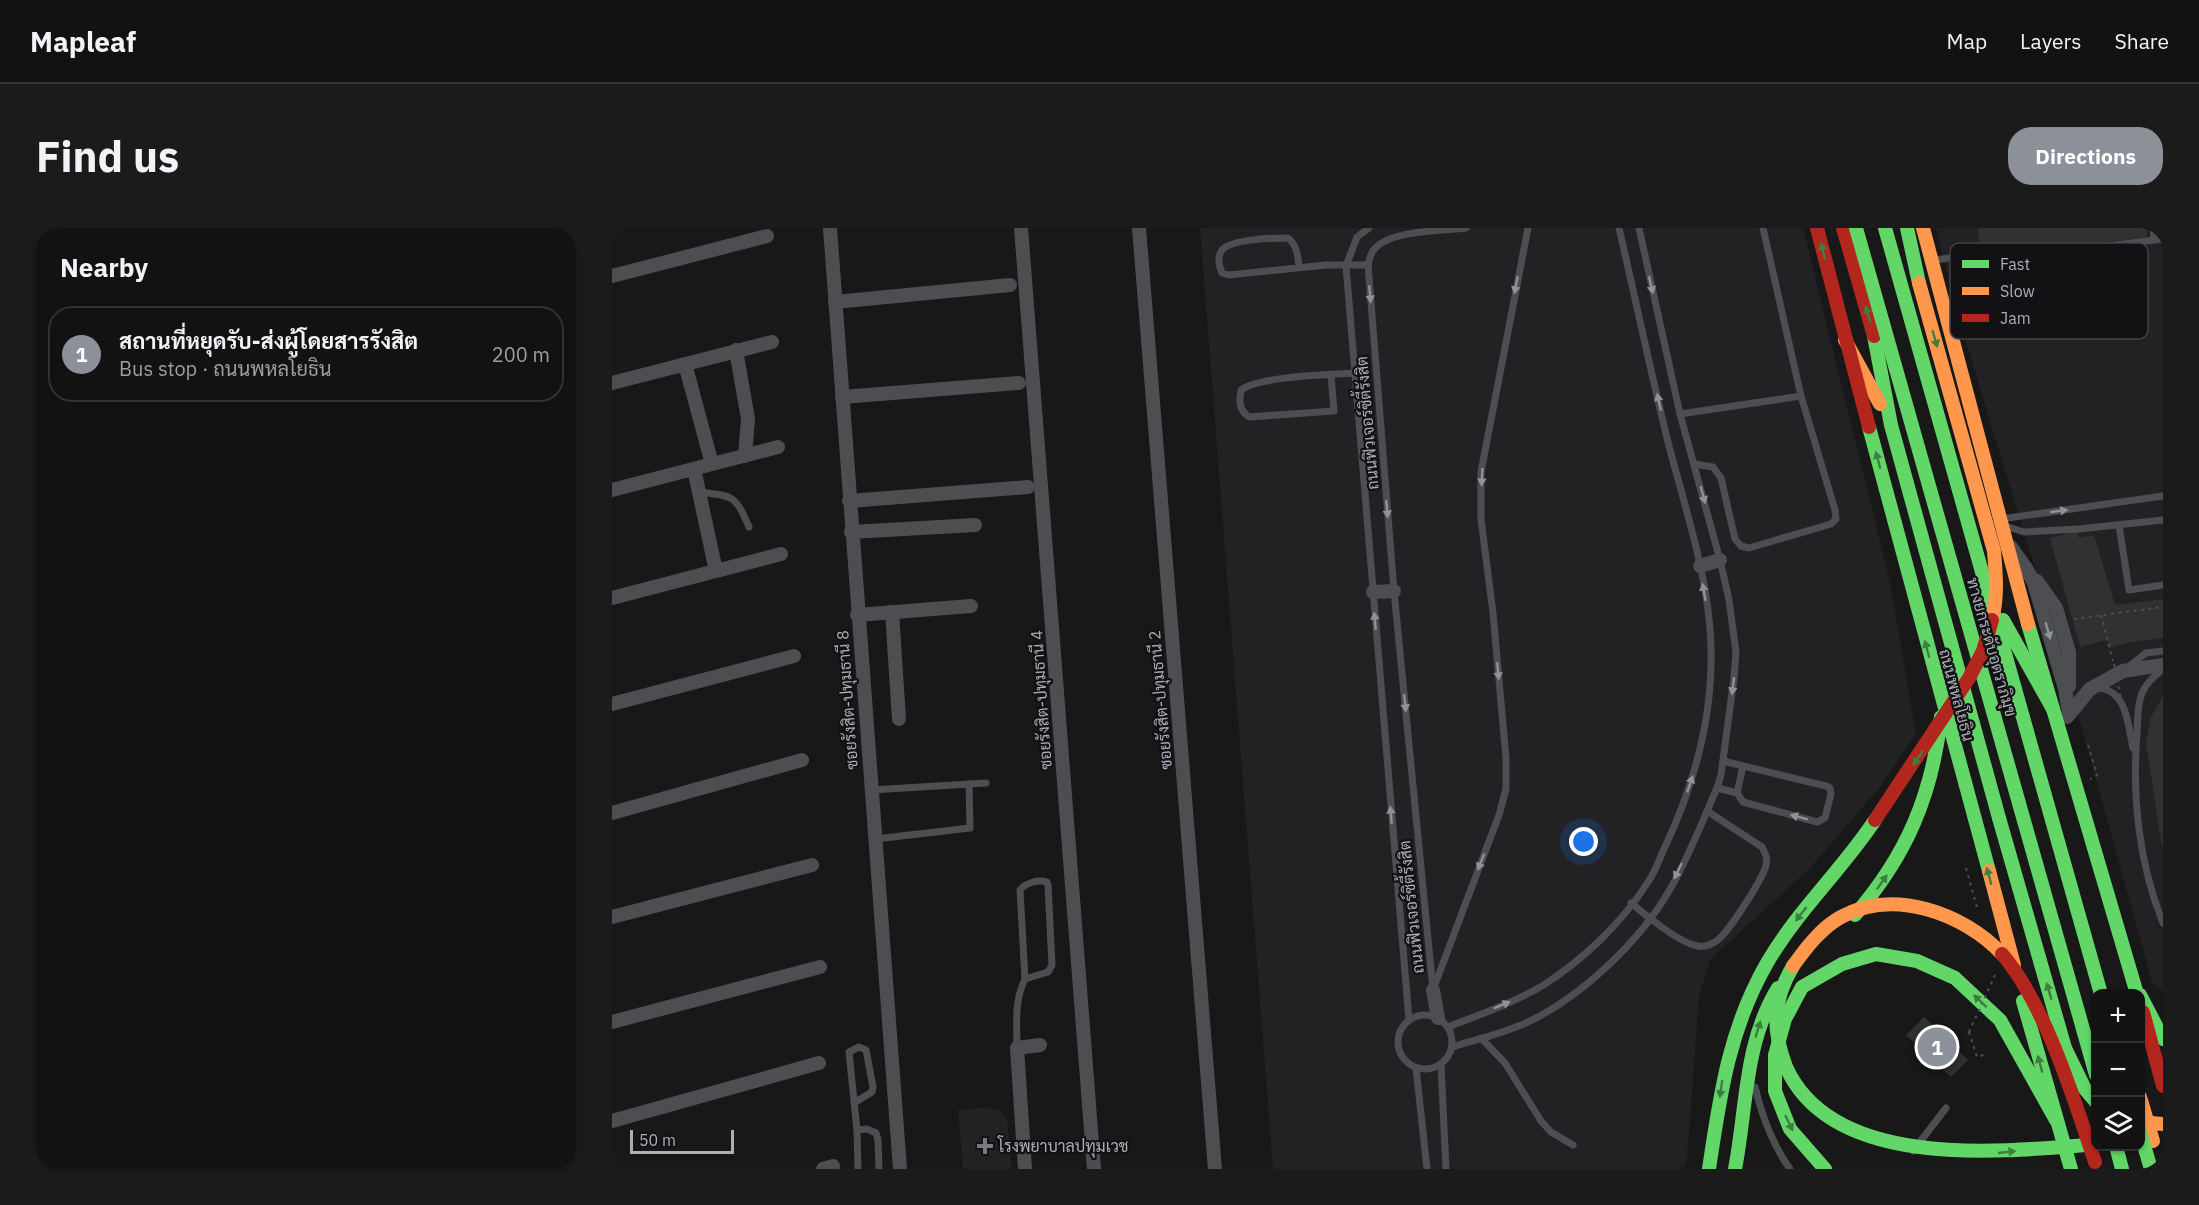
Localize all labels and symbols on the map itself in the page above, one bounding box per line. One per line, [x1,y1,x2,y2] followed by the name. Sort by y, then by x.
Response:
[1817,242,1827,260] one-way arrow
[1950,243,2148,339] legend
[2000,254,2030,274] text: Fast
[1511,276,1520,295] one-way arrow
[1647,276,1657,294] one-way arrow
[2000,281,2035,301] text: Slow
[1365,284,1375,303] one-way arrow
[1863,305,1872,323] one-way arrow
[2000,308,2031,328] text: Jam
[1931,330,1940,348] one-way arrow
[1347,355,1383,491] street label: ถนนฟิวเจอร์ซิตี้รังสิต
[1654,393,1663,412] one-way arrow
[1872,451,1882,469] one-way arrow
[1477,468,1486,487] one-way arrow
[1698,486,1708,504] one-way arrow
[1383,500,1392,519] one-way arrow
[2049,506,2068,515] one-way arrow
[1961,575,2021,719] street label: ทางยกระดับอุตราภิมุข
[1700,582,1709,601] one-way arrow
[1370,611,1380,630] one-way arrow
[2044,622,2053,640] one-way arrow
[1143,629,1178,770] street label: ซอยรังสิต-ปทุมธานี 2
[831,630,864,770] street label: ซอยรังสิต-ปทุมธานี 8
[1025,630,1058,770] street label: ซอยรังสิต-ปทุมธานี 4
[1922,639,1932,658] one-way arrow
[1935,646,1980,743] street label: ถนนพหลโยธิน
[1493,662,1503,681] one-way arrow
[1728,677,1738,696] one-way arrow
[1400,694,1410,713] one-way arrow
[1912,749,1924,765] one-way arrow
[1686,775,1695,793] one-way arrow
[1387,805,1396,824] one-way arrow
[1790,812,1808,821] one-way arrow
[1569,827,1598,856] your location
[1390,839,1428,975] street label: ถนนฟิวเจอร์ซิตี้รังสิต
[1476,853,1486,871] one-way arrow
[1674,863,1683,880] one-way arrow
[1984,866,1994,885] one-way arrow
[1876,874,1887,890] one-way arrow
[1796,906,1808,921] one-way arrow
[2044,982,2053,1000] one-way arrow
[1972,994,1987,1008] one-way arrow
[1493,1000,1511,1009] one-way arrow
[1754,1020,1763,1038] one-way arrow
[1918,1024,1956,1070] pin: 1
[2035,1055,2045,1073] one-way arrow
[1716,1080,1725,1099] one-way arrow
[1784,1115,1793,1132] one-way arrow
[630,1127,734,1154] scale bar
[997,1135,1129,1158] place label: โรงพยาบาลปทุมเวช
[976,1137,994,1155] marker: โรงพยาบาลปทุมเวช
[1997,1147,2016,1157] one-way arrow

